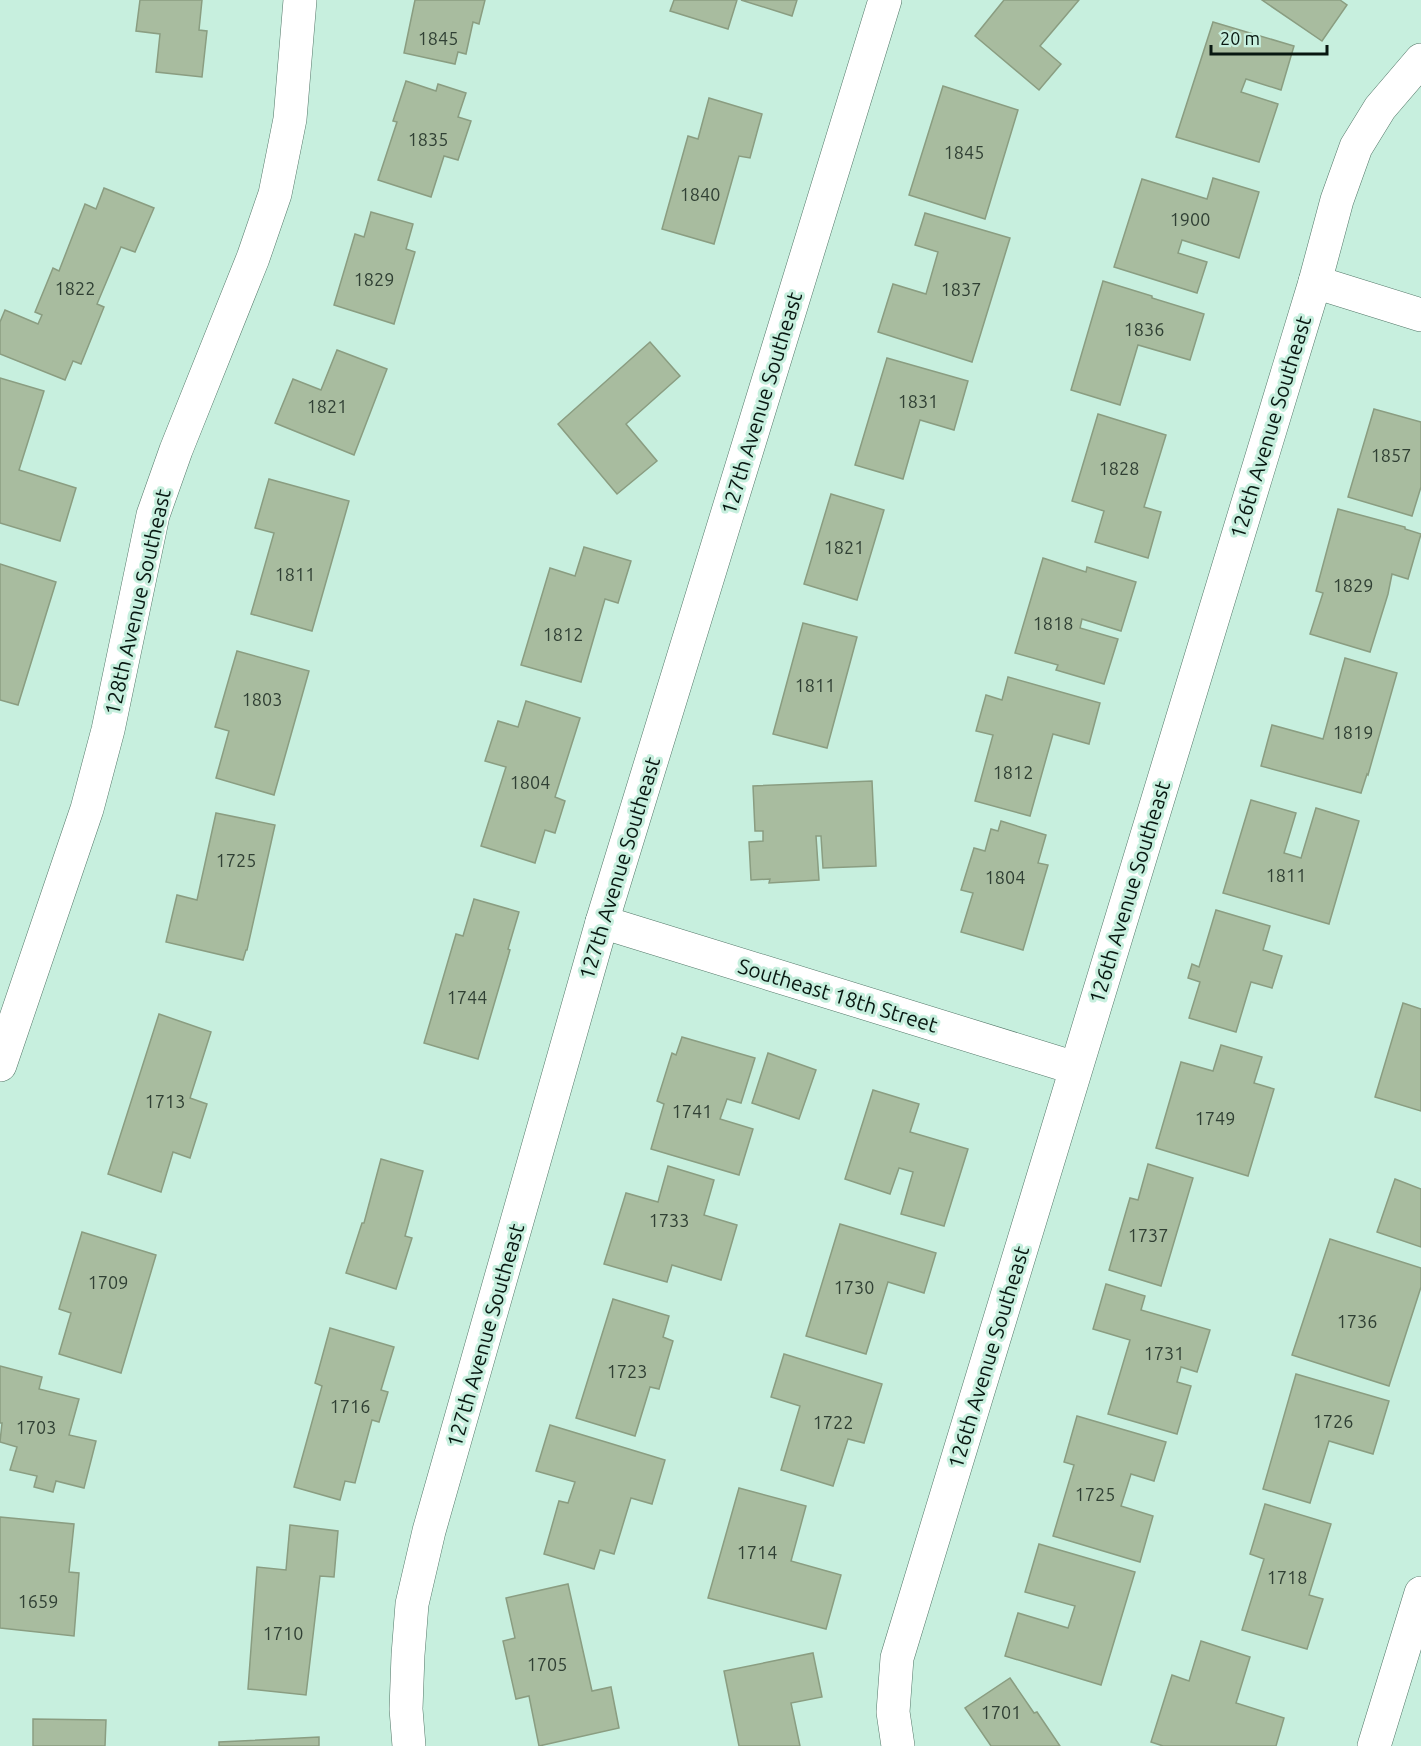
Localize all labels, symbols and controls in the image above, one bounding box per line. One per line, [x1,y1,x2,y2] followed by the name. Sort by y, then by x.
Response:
[1211,18,1326,56] scale bar
[418,28,458,48] house number: 1845
[1220,28,1260,48] text: 20 m
[408,129,448,149] house number: 1835
[944,142,984,162] house number: 1845
[680,184,720,204] house number: 1840
[1170,209,1210,229] house number: 1900
[354,269,394,289] house number: 1829
[55,278,95,298] house number: 1822
[941,279,981,299] house number: 1837
[716,289,806,517] street label: 127th Avenue Southeast
[1225,313,1315,541] street label: 126th Avenue Southeast
[1124,319,1164,339] house number: 1836
[898,391,938,411] house number: 1831
[307,396,347,416] house number: 1821
[1371,445,1411,465] house number: 1857
[1099,458,1139,478] house number: 1828
[99,487,175,717] street label: 128th Avenue Southeast
[824,537,864,557] house number: 1821
[275,564,315,584] house number: 1811
[1333,575,1373,595] house number: 1829
[1033,613,1073,633] house number: 1818
[543,624,583,644] house number: 1812
[795,675,835,695] house number: 1811
[242,689,282,709] house number: 1803
[1333,722,1373,742] house number: 1819
[574,754,664,982] street label: 127th Avenue Southeast
[993,762,1033,782] house number: 1812
[510,772,550,792] house number: 1804
[1084,778,1174,1006] street label: 126th Avenue Southeast
[216,850,256,870] house number: 1725
[1266,865,1306,885] house number: 1811
[985,867,1025,887] house number: 1804
[735,953,941,1037] street label: Southeast 18th Street
[447,987,487,1007] house number: 1744
[145,1091,185,1111] house number: 1713
[672,1101,712,1121] house number: 1741
[1195,1108,1235,1128] house number: 1749
[649,1210,689,1230] house number: 1733
[442,1220,528,1450] street label: 127th Avenue Southeast
[1128,1225,1168,1245] house number: 1737
[943,1243,1033,1471] street label: 126th Avenue Southeast
[88,1272,128,1292] house number: 1709
[834,1277,874,1297] house number: 1730
[1337,1311,1377,1331] house number: 1736
[1144,1343,1184,1363] house number: 1731
[607,1361,647,1381] house number: 1723
[330,1396,370,1416] house number: 1716
[1313,1411,1353,1431] house number: 1726
[813,1412,853,1432] house number: 1722
[16,1417,56,1437] house number: 1703
[1075,1484,1115,1504] house number: 1725
[737,1542,777,1562] house number: 1714
[1267,1567,1307,1587] house number: 1718
[18,1591,58,1611] house number: 1659
[263,1623,303,1643] house number: 1710
[527,1654,567,1674] house number: 1705
[981,1702,1021,1722] house number: 1701

